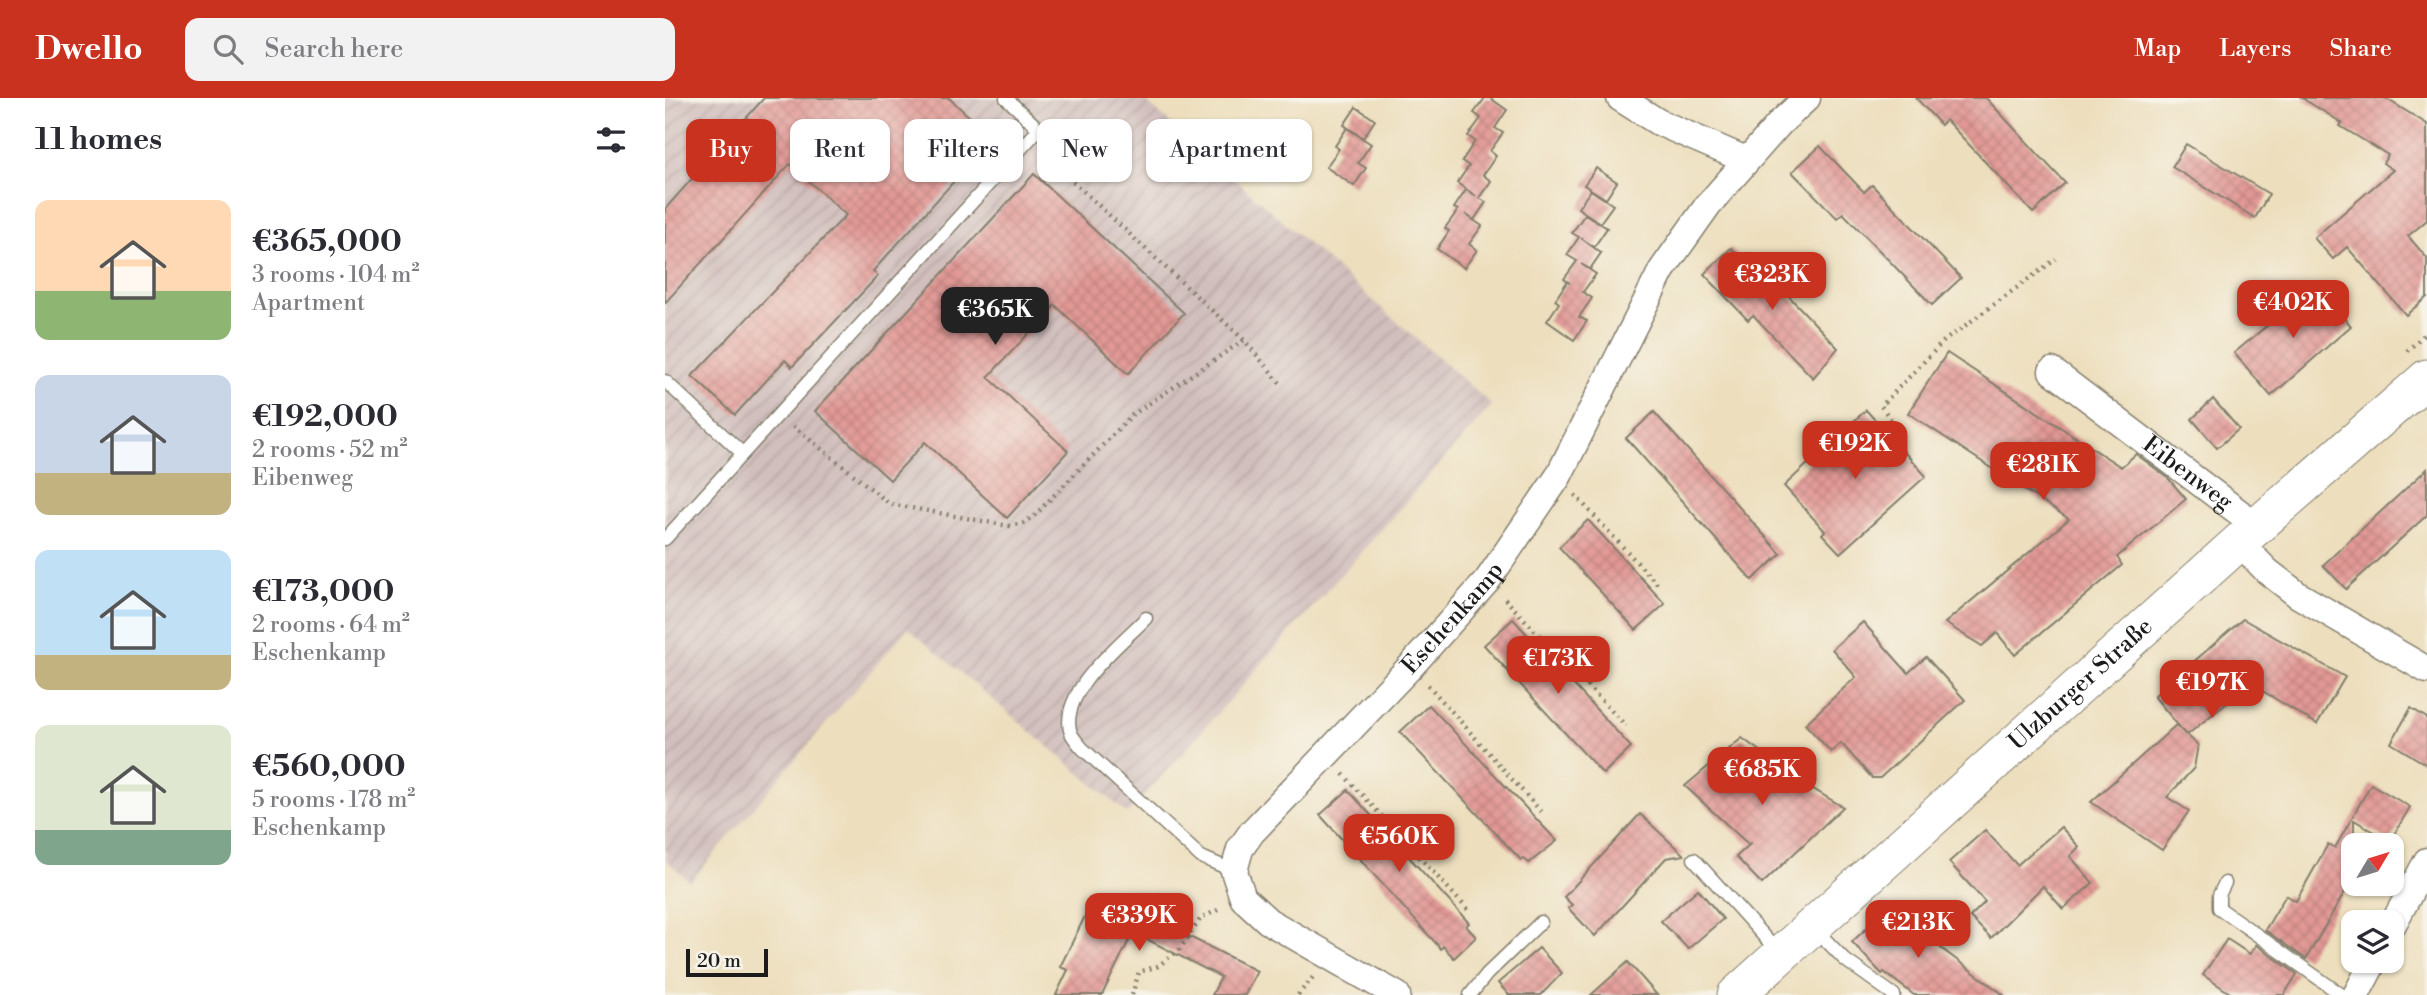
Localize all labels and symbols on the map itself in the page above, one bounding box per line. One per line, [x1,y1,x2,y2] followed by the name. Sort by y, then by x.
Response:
[1723,252,1821,312] pin: €323K
[2244,280,2342,340] pin: €402K
[946,288,1044,347] pin: €365K
[1806,422,1904,481] pin: €192K
[2136,430,2239,518] street label: Eibenweg
[1994,442,2092,502] pin: €281K
[1395,557,1510,681] street label: Eschenkamp
[2002,612,2159,757] street label: Ulzburger Straße
[1509,636,1607,696] pin: €173K
[2163,660,2261,720] pin: €197K
[1713,748,1811,807] pin: €685K
[1350,814,1448,874] pin: €560K
[2341,833,2405,896] north arrow
[1090,894,1188,953] pin: €339K
[1869,900,1967,960] pin: €213K
[686,946,768,978] scale bar

